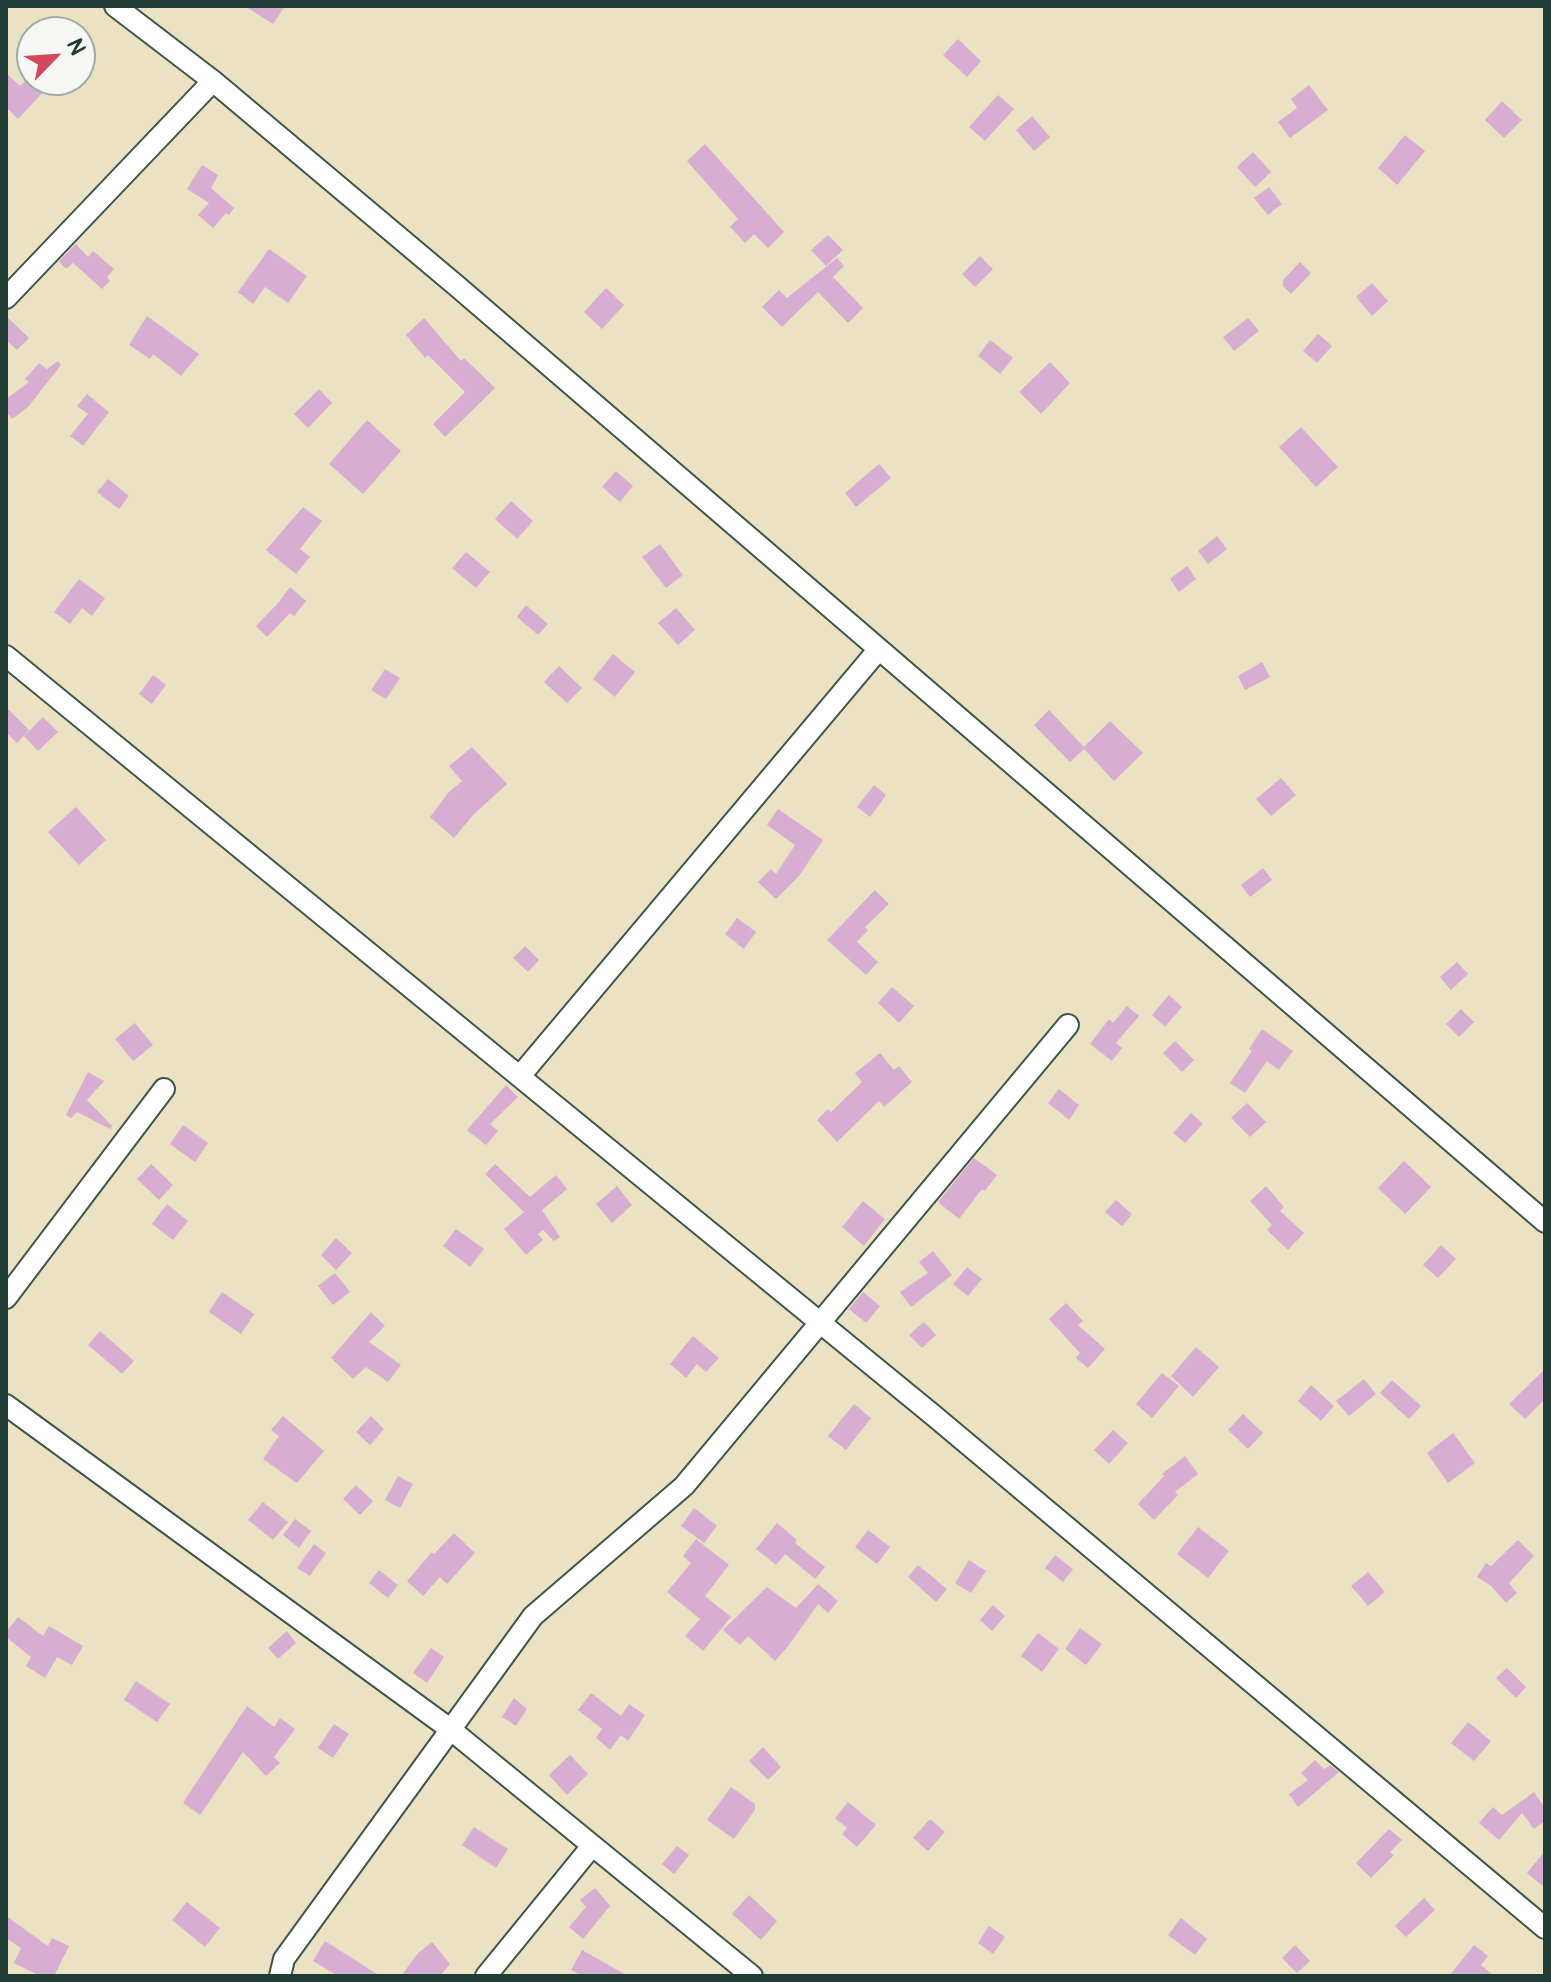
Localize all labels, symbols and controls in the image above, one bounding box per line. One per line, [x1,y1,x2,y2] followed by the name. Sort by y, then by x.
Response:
[16,16,96,96] north arrow
[60,34,92,59] text: N

